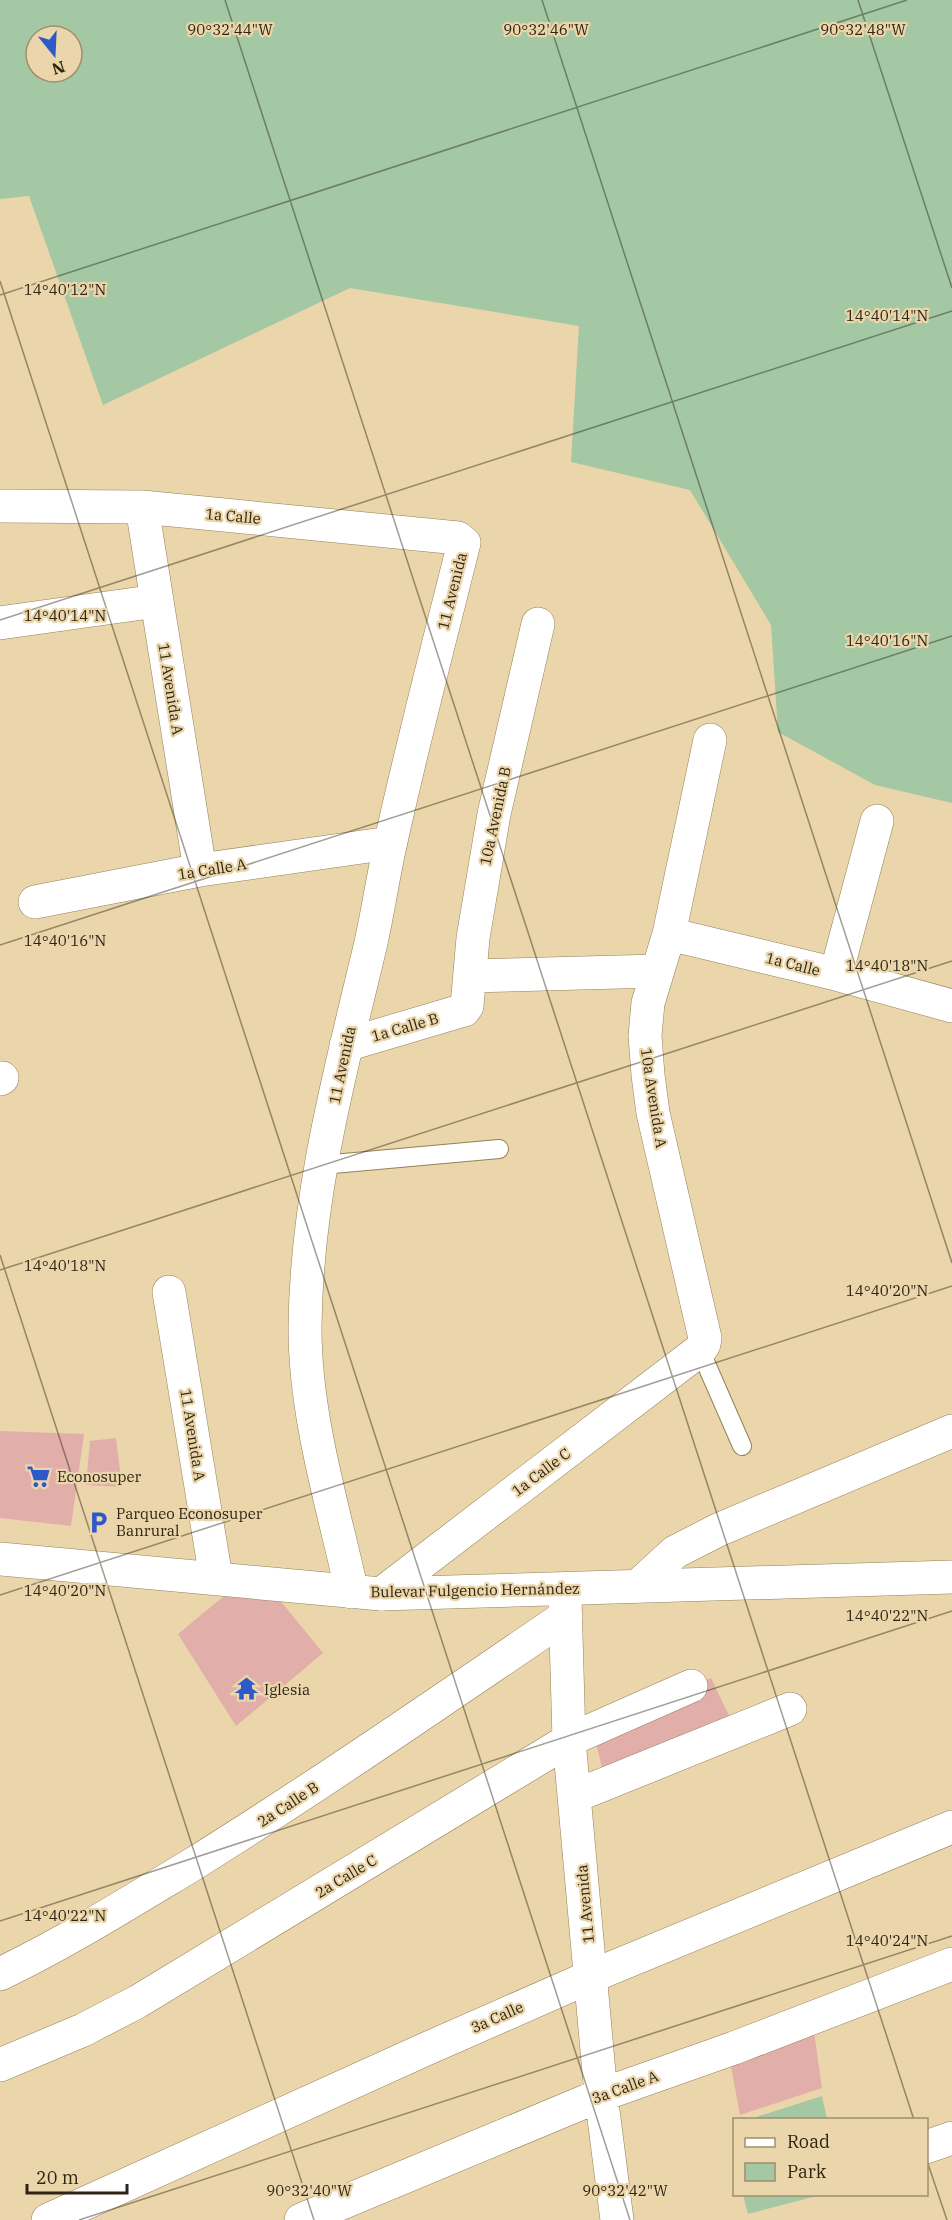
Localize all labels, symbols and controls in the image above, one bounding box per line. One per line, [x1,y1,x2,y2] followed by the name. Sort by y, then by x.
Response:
[187,20,273,39] text: 90°32'44"W
[503,20,589,39] text: 90°32'46"W
[820,20,906,39] text: 90°32'48"W
[24,24,84,84] north arrow
[50,57,68,80] text: N
[24,280,106,299] text: 14°40'12"N
[846,306,928,325] text: 14°40'14"N
[205,504,261,528] street label: 1a Calle
[433,550,471,632] street label: 11 Avenida
[24,606,106,625] text: 14°40'14"N
[846,631,928,650] text: 14°40'16"N
[154,642,188,737] street label: 11 Avenida A
[475,765,515,867] street label: 10a Avenida B
[176,854,248,884] street label: 1a Calle A
[24,931,106,950] text: 14°40'16"N
[764,948,822,980] street label: 1a Calle
[846,956,928,975] text: 14°40'18"N
[369,1008,441,1046] street label: 1a Calle B
[325,1024,359,1106] street label: 11 Avenida
[637,1047,671,1150] street label: 10a Avenida A
[24,1256,106,1275] text: 14°40'18"N
[846,1281,928,1300] text: 14°40'20"N
[176,1388,210,1483] street label: 11 Avenida A
[508,1444,574,1500] street label: 1a Calle C
[26,1463,52,1489] supermarket icon: Econosuper
[57,1467,142,1486] place label: Econosuper
[116,1504,263,1540] place label: Parqueo Econosuper Banrural
[85,1509,111,1535] parking icon: Parqueo Econosuper Banrural
[370,1579,580,1601] street label: Bulevar Fulgencio Hernández
[24,1581,106,1600] text: 14°40'20"N
[846,1606,928,1625] text: 14°40'22"N
[233,1676,259,1702] temple icon: Iglesia
[264,1680,310,1699] place label: Iglesia
[254,1777,322,1831] street label: 2a Calle B
[312,1850,380,1902] street label: 2a Calle C
[572,1864,598,1944] street label: 11 Avenida
[24,1906,106,1925] text: 14°40'22"N
[846,1931,928,1950] text: 14°40'24"N
[468,1997,526,2037] street label: 3a Calle
[589,2066,661,2108] street label: 3a Calle A
[733,2118,928,2196] legend
[787,2130,830,2153] text: Road
[27,2157,128,2195] scale bar
[787,2160,827,2183] text: Park
[36,2166,79,2189] text: 20 m
[266,2181,352,2200] text: 90°32'40"W
[582,2181,668,2200] text: 90°32'42"W

